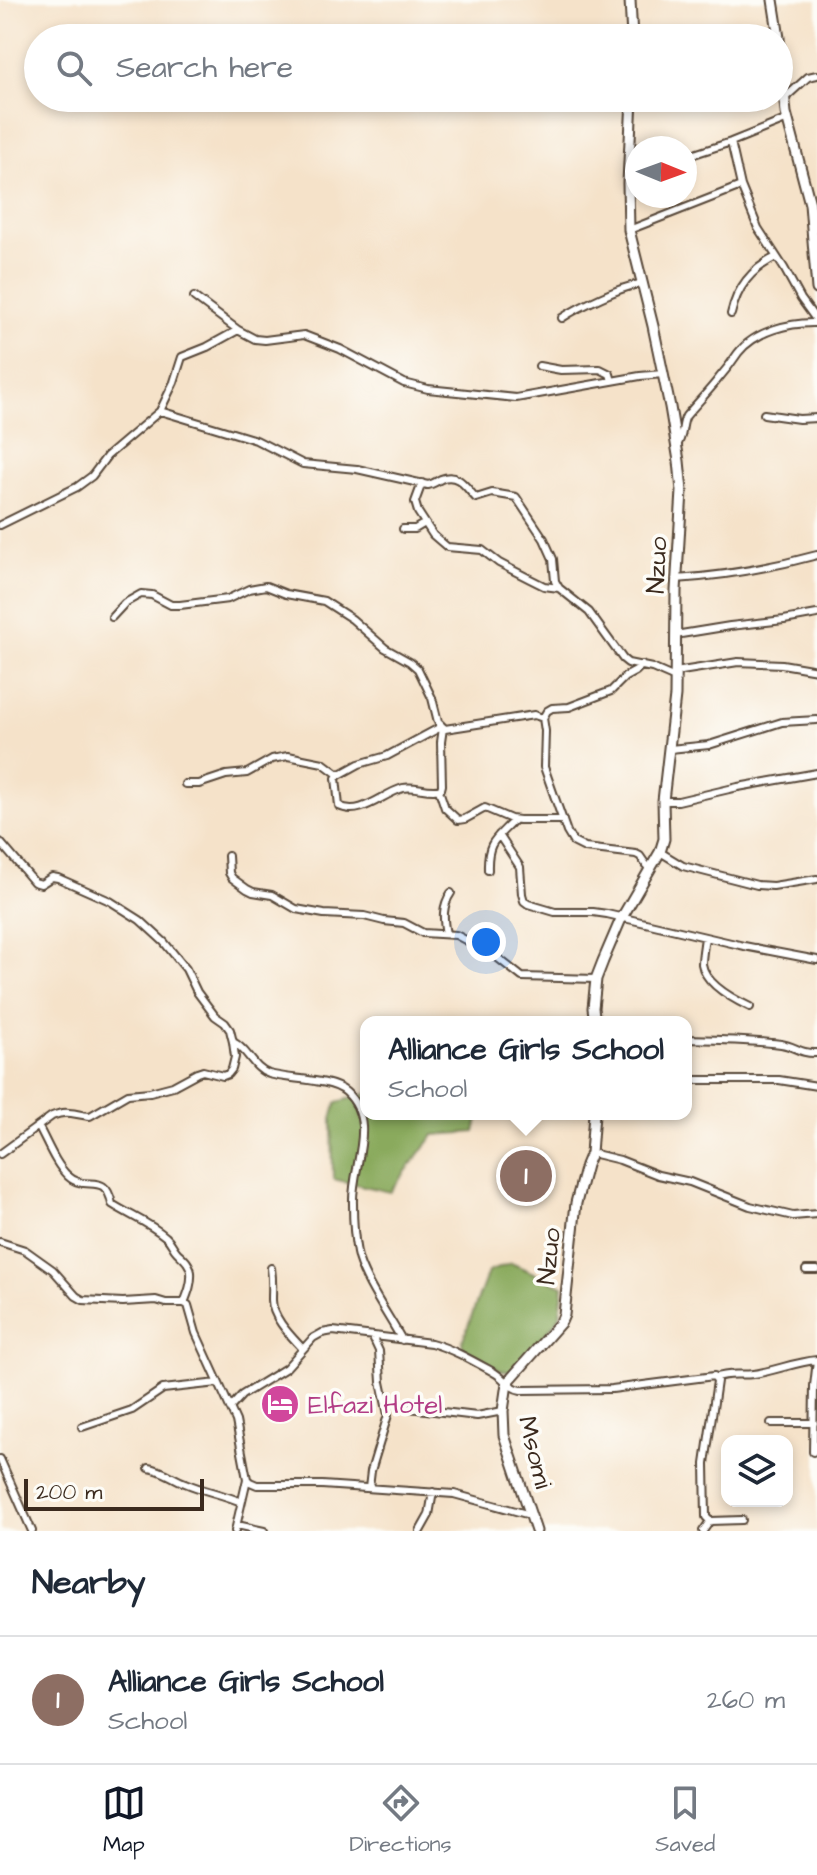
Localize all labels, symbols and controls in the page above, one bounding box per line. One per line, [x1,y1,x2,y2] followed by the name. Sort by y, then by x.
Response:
[24,24,793,112] search box
[52,46,96,90] icon: search
[116,47,293,89] text: Search here
[625,136,697,208] north arrow
[638,535,676,594] street label: Nzuo
[466,922,506,962] your location
[360,1016,692,1120] popup
[388,1029,664,1071] text: Alliance Girls School
[388,1071,467,1107] text: School
[500,1146,552,1206] pin: 1
[528,1226,570,1286] street label: Nzuo
[259,1383,301,1425] hotel icon: Elfazi Hotel
[308,1387,442,1423] place label: Elfazi Hotel
[509,1412,561,1492] street label: Msomi
[721,1435,793,1507] map controls
[721,1435,793,1507] button: layers
[24,1475,204,1511] scale bar
[36,1477,102,1508] text: 200 m
[32,1559,146,1607] text: Nearby
[108,1661,384,1703] text: Alliance Girls School
[56,1682,60,1718] text: 1
[707,1682,785,1718] text: 260 m
[108,1703,187,1739] text: School
[102,1781,146,1860] tab: Map
[349,1781,452,1860] tab: Directions
[655,1781,715,1860] tab: Saved

